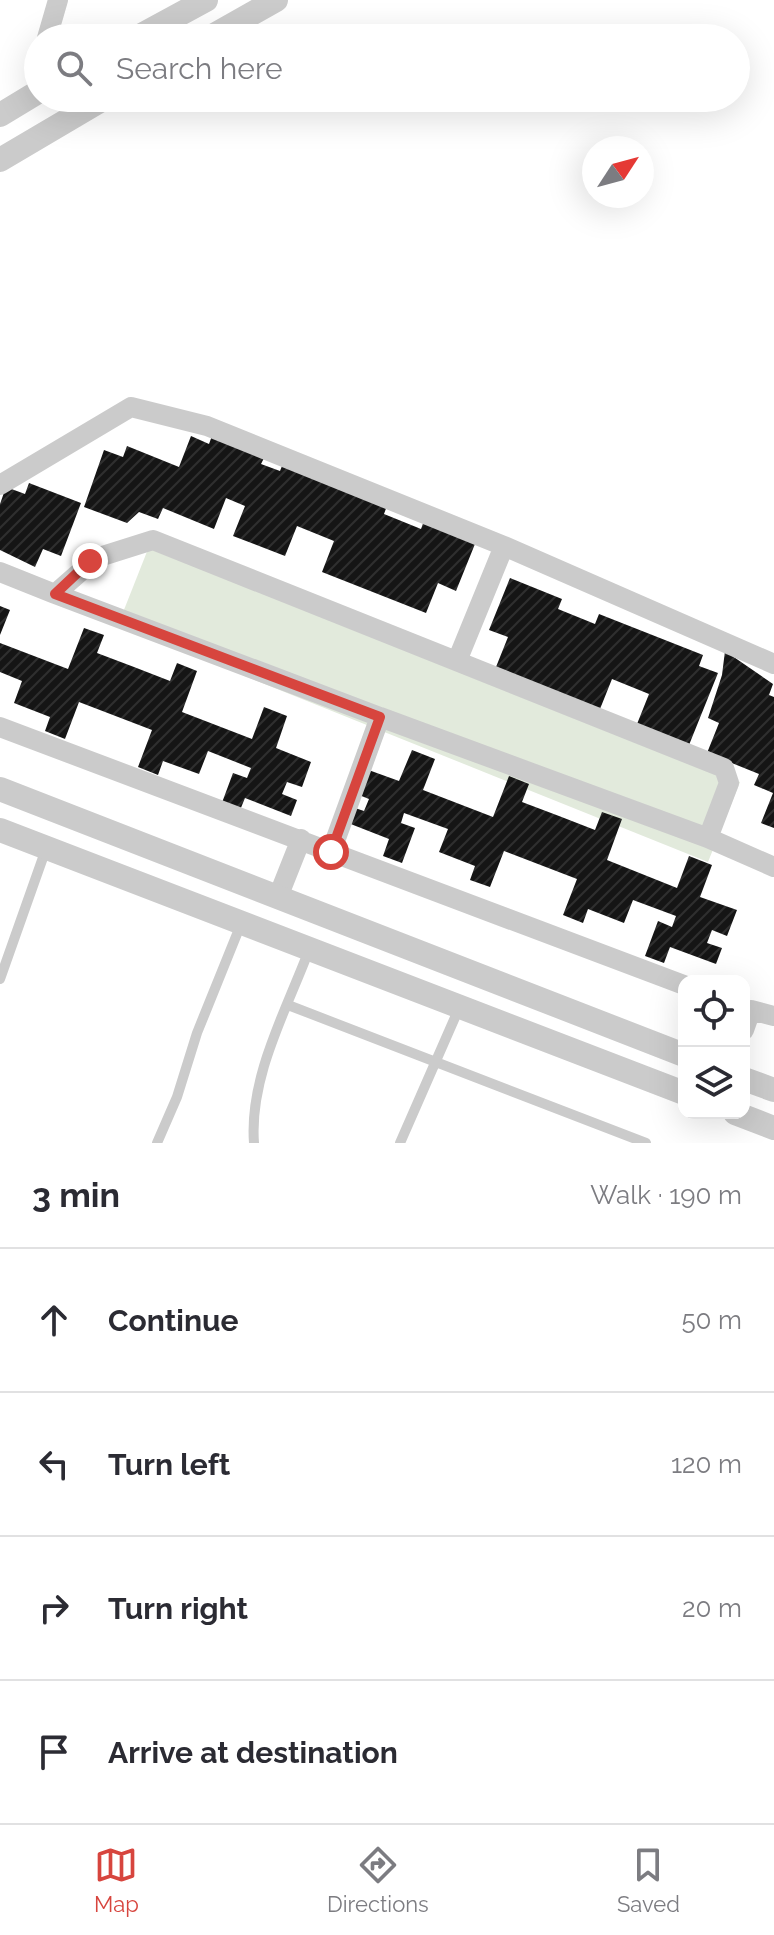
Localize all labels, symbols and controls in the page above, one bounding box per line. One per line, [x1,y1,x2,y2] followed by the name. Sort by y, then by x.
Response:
[24,24,750,112] search box
[52,46,96,90] icon: search
[116,51,283,86] text: Search here
[582,136,654,208] north arrow
[72,543,108,579] route end
[313,834,349,870] route start
[678,975,750,1119] map controls
[678,975,750,1047] button: locate
[678,1047,750,1119] button: layers
[32,1175,120,1215] text: 3 min
[590,1180,742,1210] text: Walk · 190 m
[32,1298,76,1342] icon: ahead
[108,1303,239,1338] text: Continue
[681,1305,742,1335] text: 50 m
[32,1442,76,1486] icon: left
[108,1447,230,1482] text: Turn left
[671,1449,742,1479] text: 120 m
[32,1586,76,1630] icon: right
[108,1591,248,1626] text: Turn right
[682,1593,742,1623] text: 20 m
[32,1730,76,1774] icon: arrive
[108,1735,398,1770] text: Arrive at destination
[94,1843,139,1917] tab: Map
[327,1843,429,1917] tab: Directions
[617,1843,680,1917] tab: Saved

